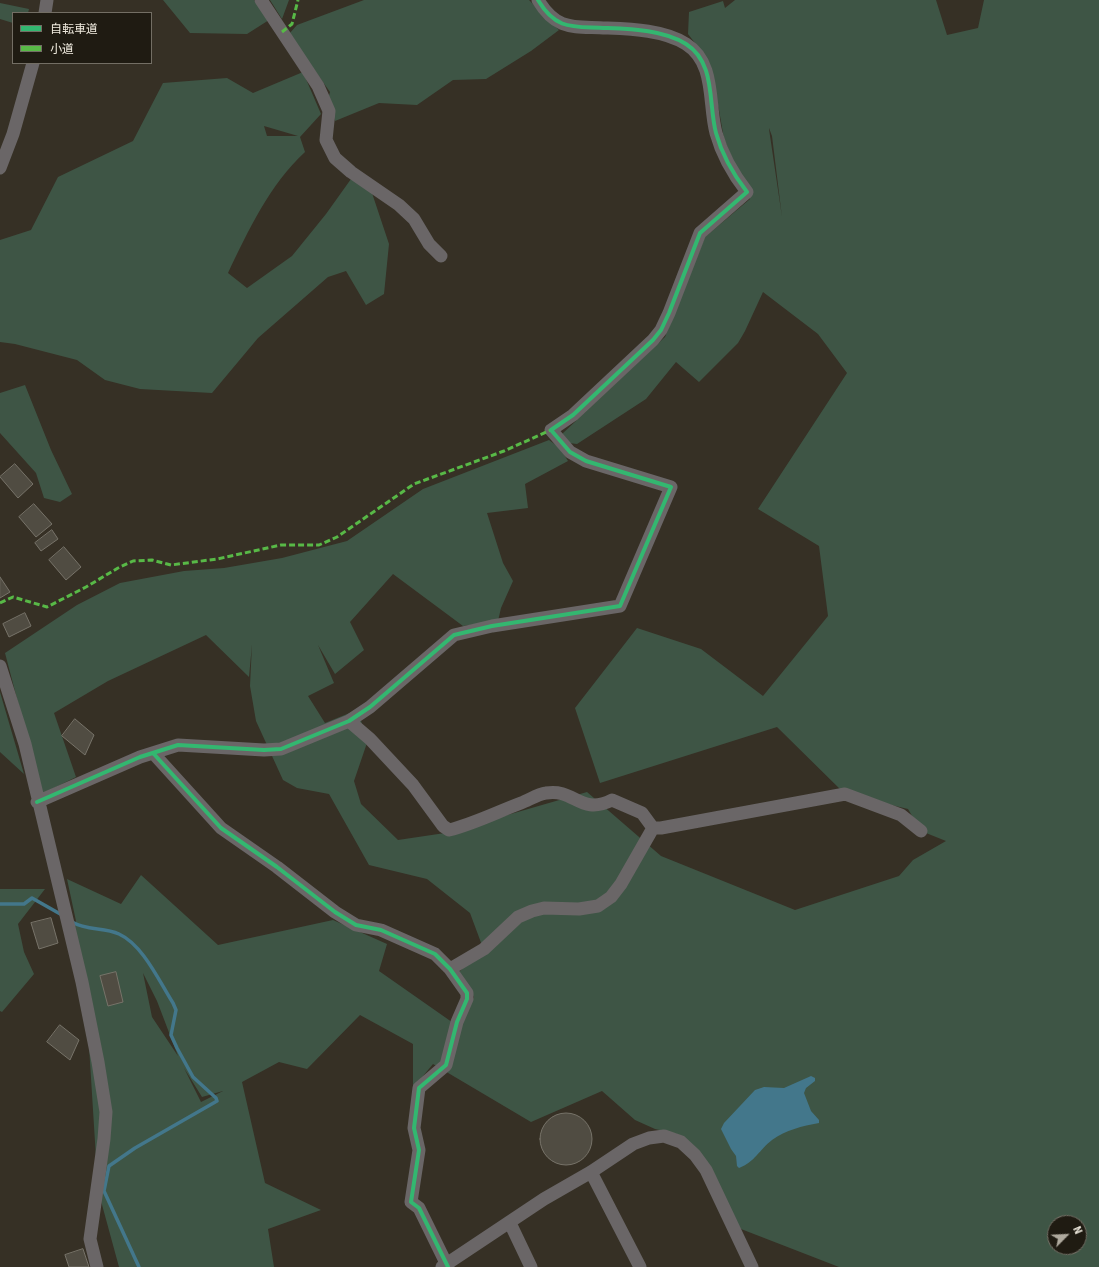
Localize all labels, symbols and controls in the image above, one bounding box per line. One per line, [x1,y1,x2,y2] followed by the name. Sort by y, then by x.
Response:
[12,12,152,64] legend
[50,21,98,38] text: 自転車道
[50,41,74,58] text: 小道
[1047,1215,1087,1255] north arrow
[1069,1224,1086,1237] text: N

